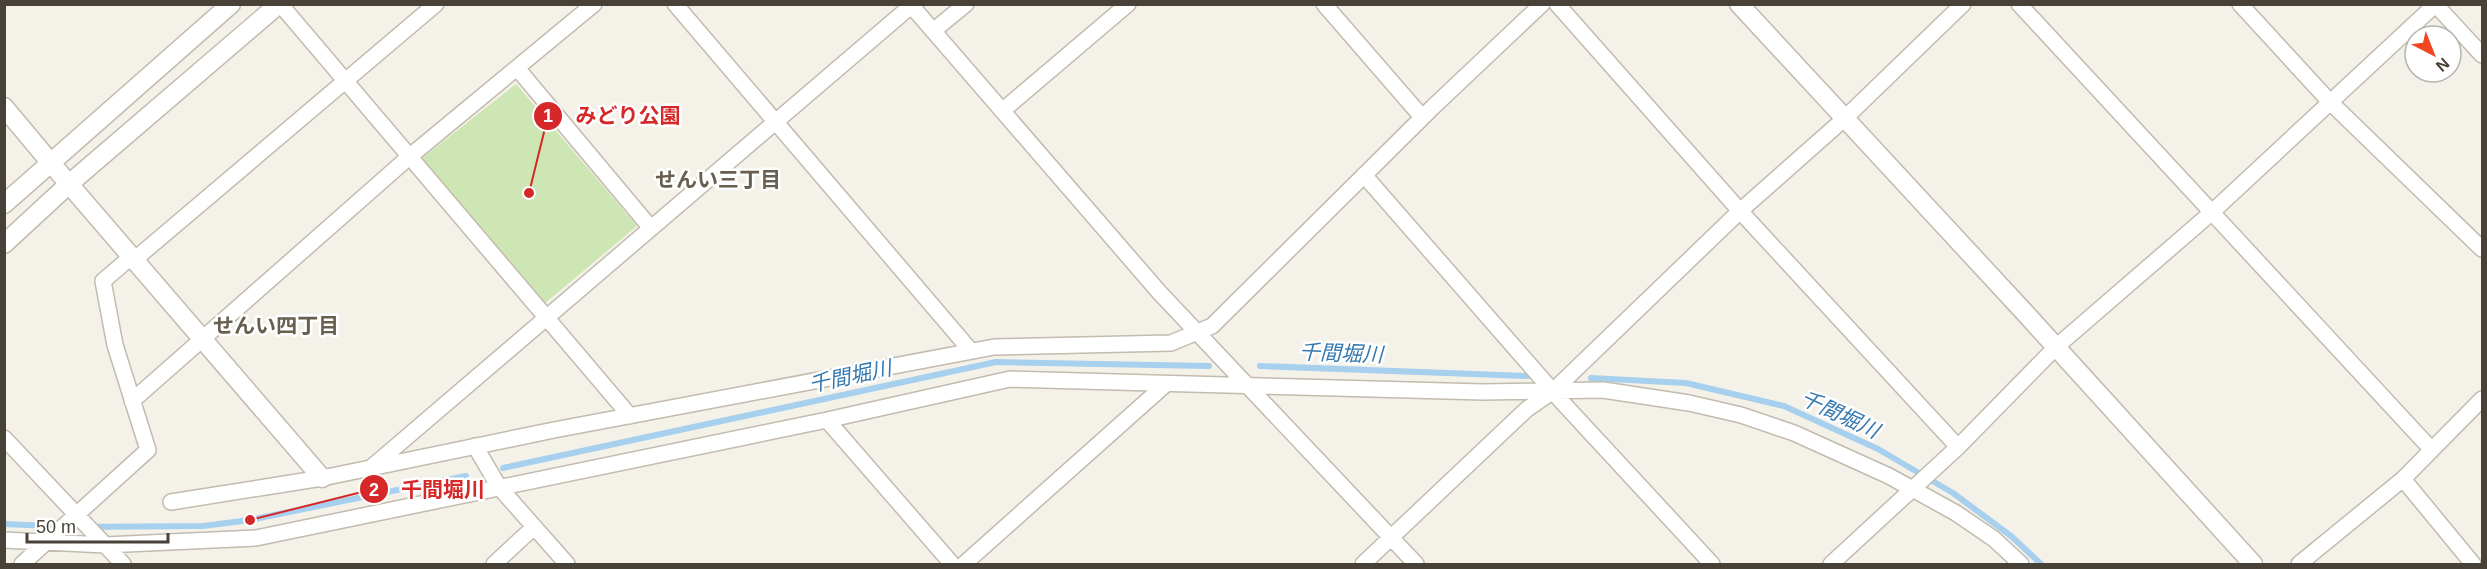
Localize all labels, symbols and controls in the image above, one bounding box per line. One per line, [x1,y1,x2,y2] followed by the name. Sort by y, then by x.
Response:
[2403,24,2463,84] north arrow
[2433,55,2453,75] text: N
[533,96,692,135] callout: みどり公園
[576,104,681,127] text: みどり公園
[543,106,553,126] text: 1
[655,168,781,191] district label: せんい三丁目
[213,314,339,337] district label: せんい四丁目
[1299,340,1385,366] water label: 千間堀川
[807,356,895,396] water label: 千間堀川
[1797,386,1885,443] water label: 千間堀川
[359,470,497,509] callout: 千間堀川
[401,478,485,501] text: 千間堀川
[369,480,379,500] text: 2
[27,506,168,544] scale bar
[36,517,76,537] text: 50 m

